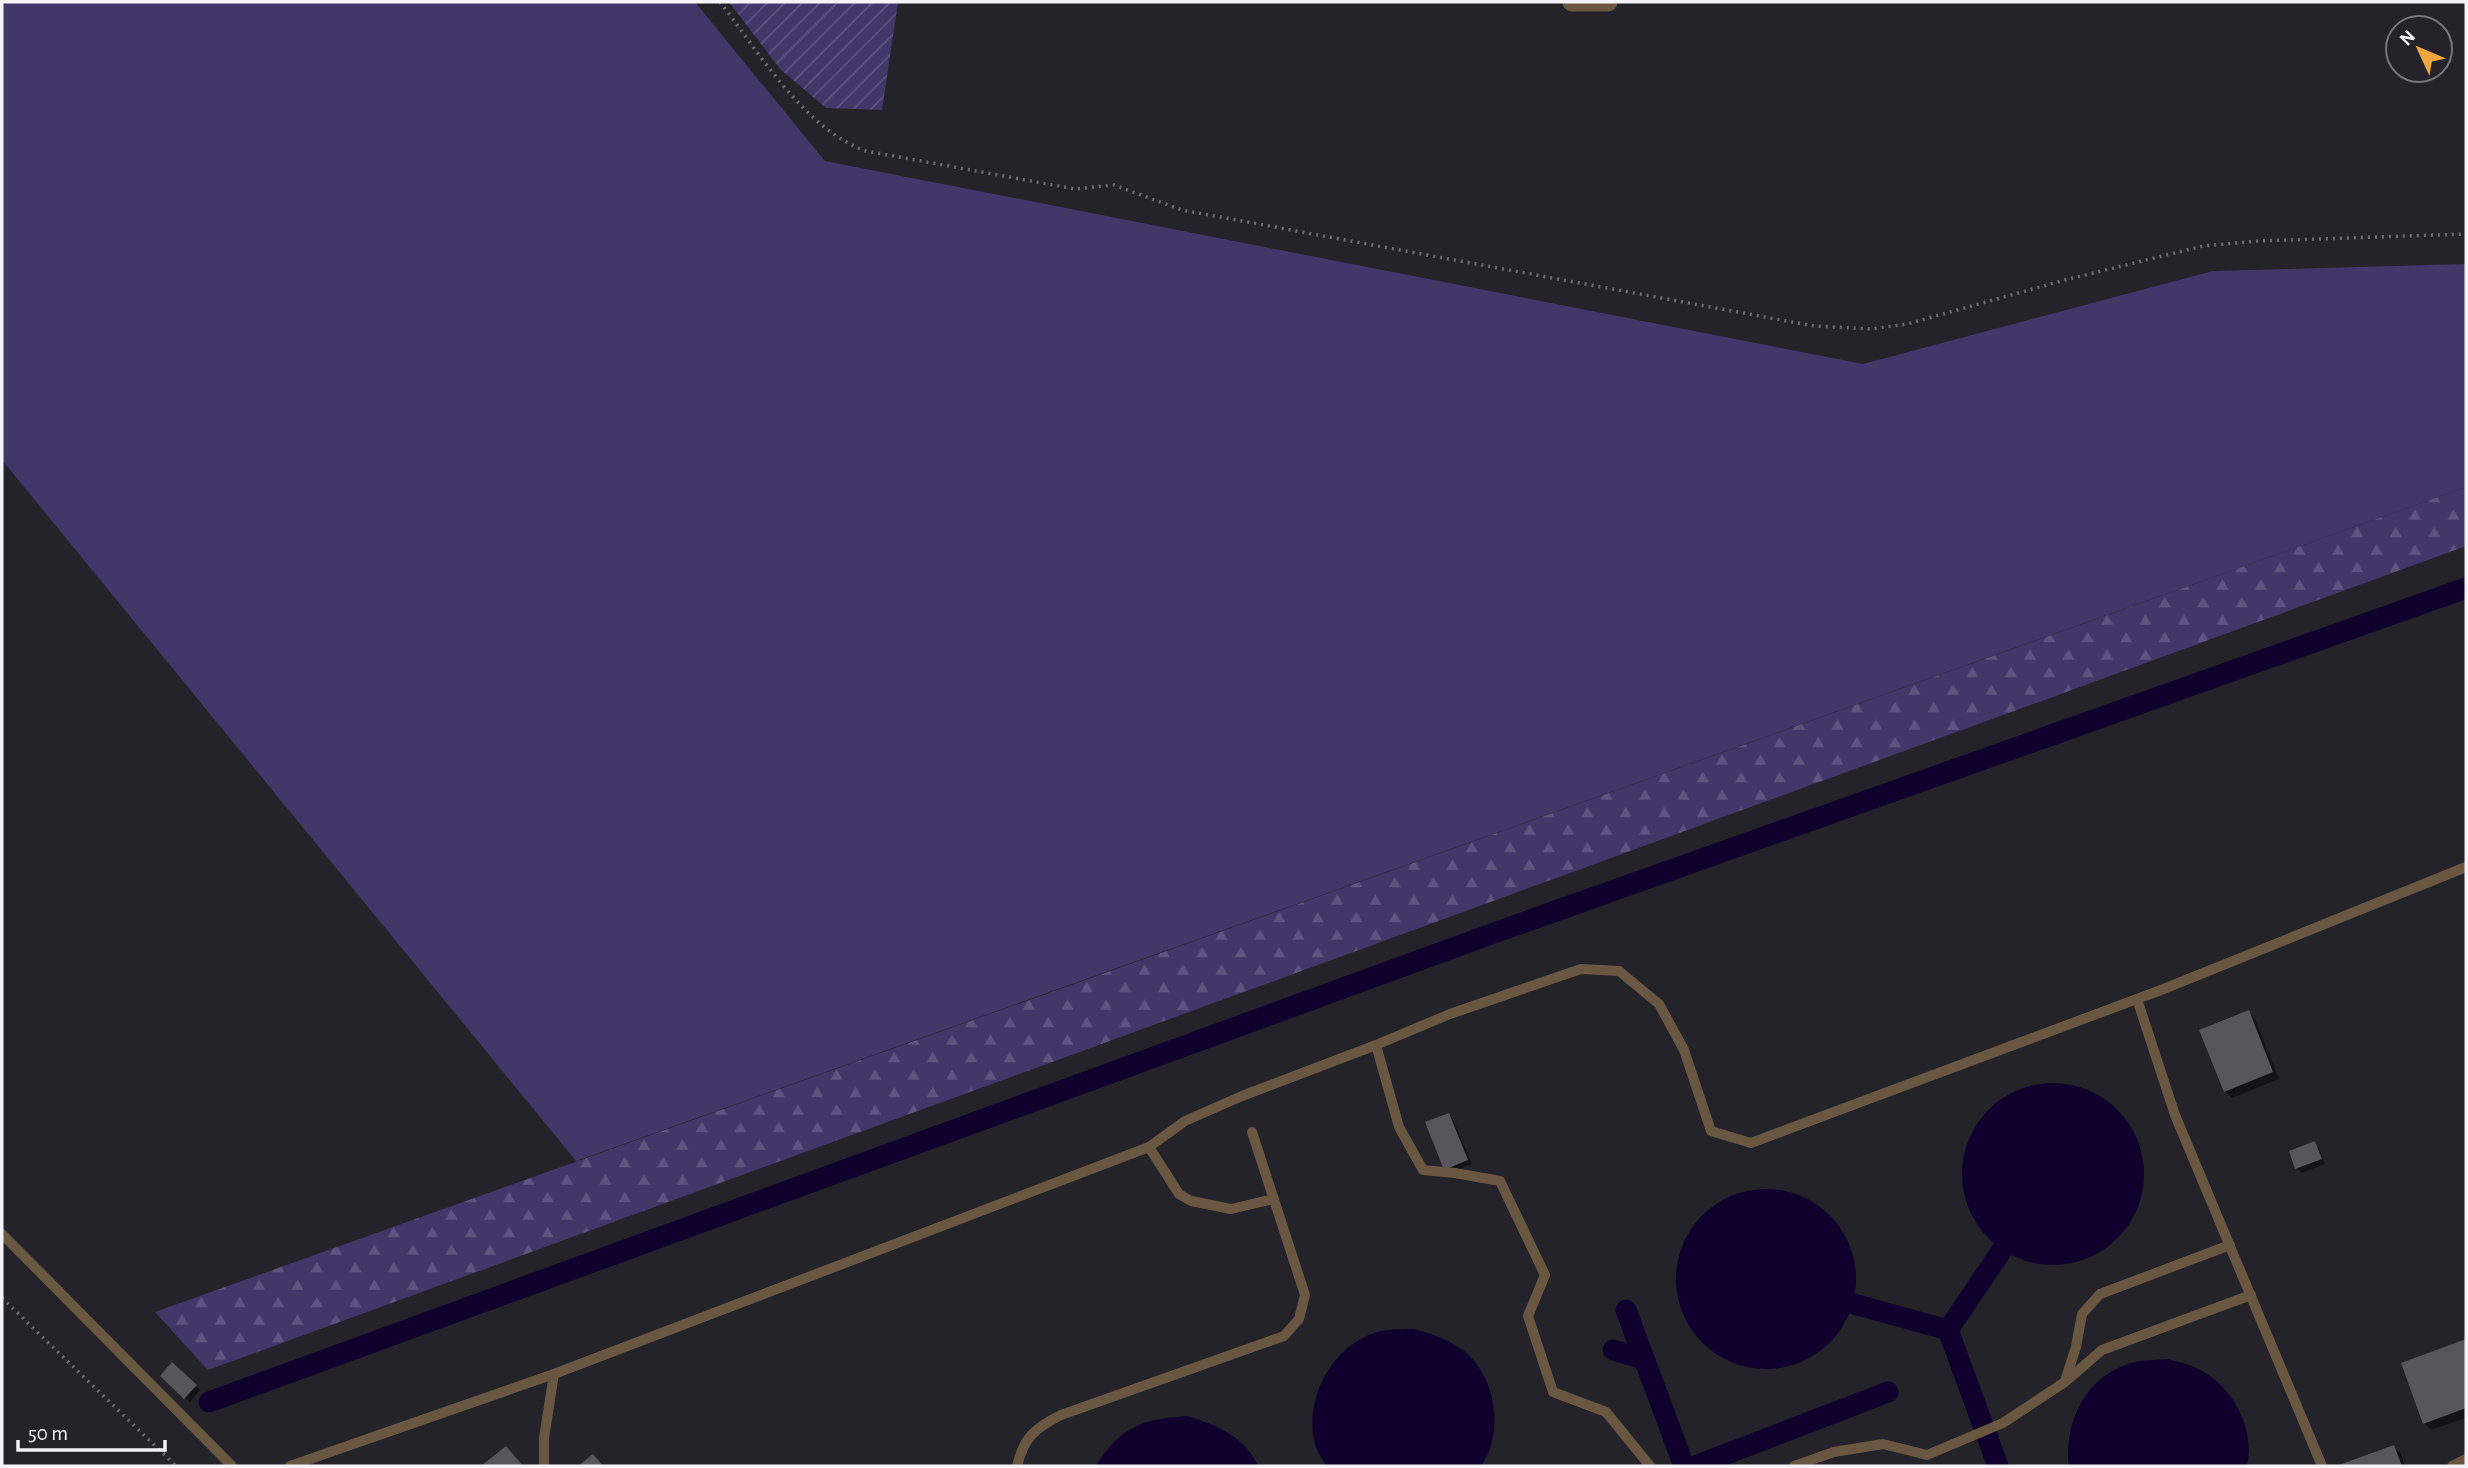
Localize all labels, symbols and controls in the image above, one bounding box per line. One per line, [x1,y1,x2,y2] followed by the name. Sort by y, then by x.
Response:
[2384,14,2454,84] north arrow
[2396,27,2419,50] text: N
[18,1408,164,1452] scale bar
[28,1423,68,1444] text: 50 m

